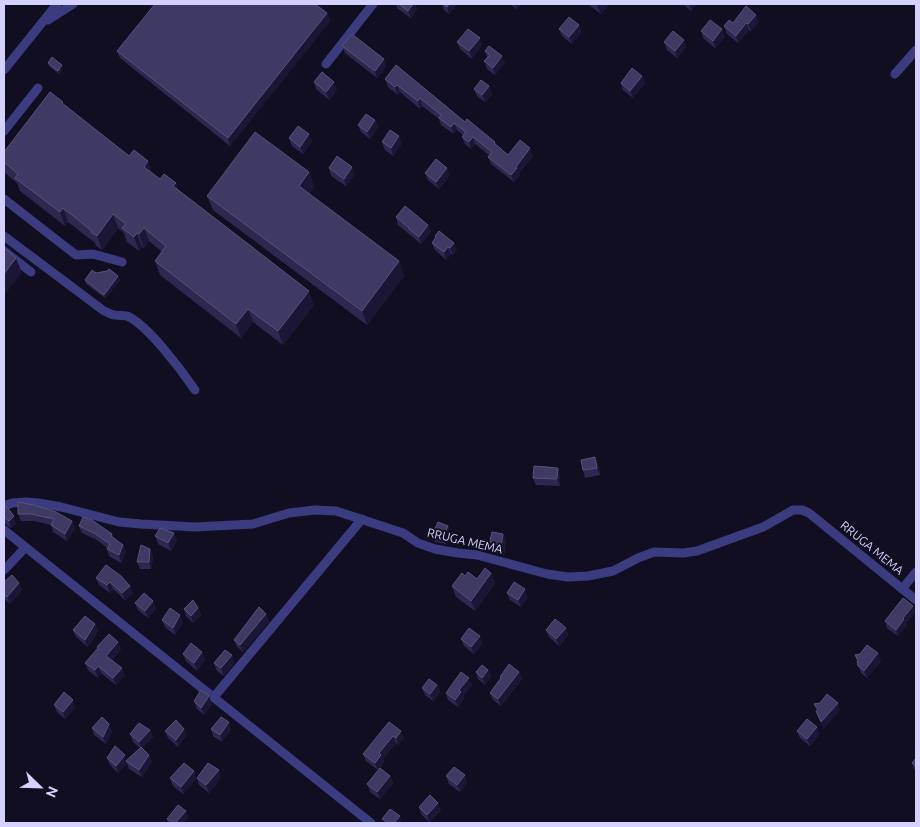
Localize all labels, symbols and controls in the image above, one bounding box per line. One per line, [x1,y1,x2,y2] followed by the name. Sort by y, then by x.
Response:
[838,518,906,577] street label: RRUGA MEMA
[426,526,504,556] street label: RRUGA MEMA
[15,762,65,812] north arrow
[43,784,61,800] text: N

